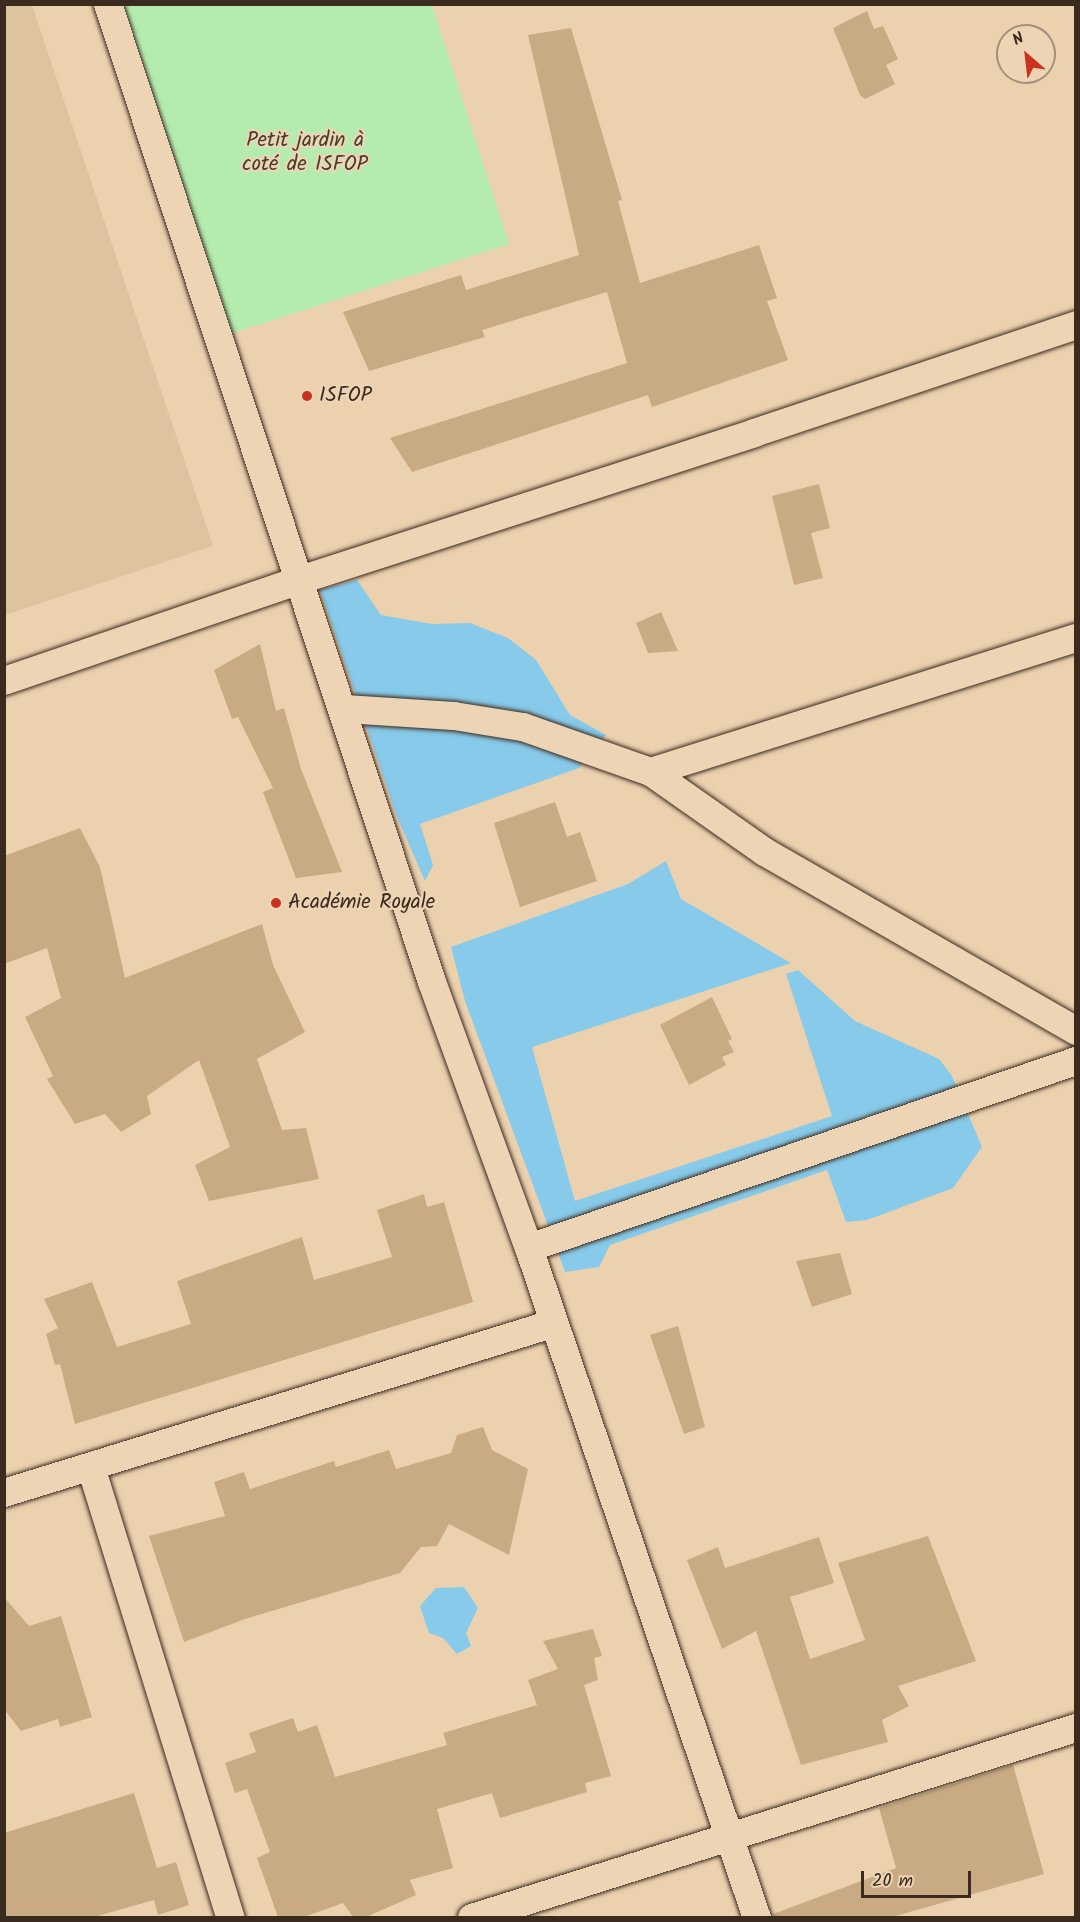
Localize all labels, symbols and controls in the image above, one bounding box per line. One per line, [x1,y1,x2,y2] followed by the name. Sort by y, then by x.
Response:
[996,24,1056,84] north arrow
[1008,26,1029,53] text: N
[242,128,368,178] park label: Petit jardin à coté de ISFOP
[319,383,372,409] place label: ISFOP
[300,389,314,403] marker: ISFOP
[288,890,435,916] place label: Académie Royale
[269,896,283,910] marker: Académie Royale
[864,1859,974,1897] scale bar
[872,1867,913,1896] text: 20 m

